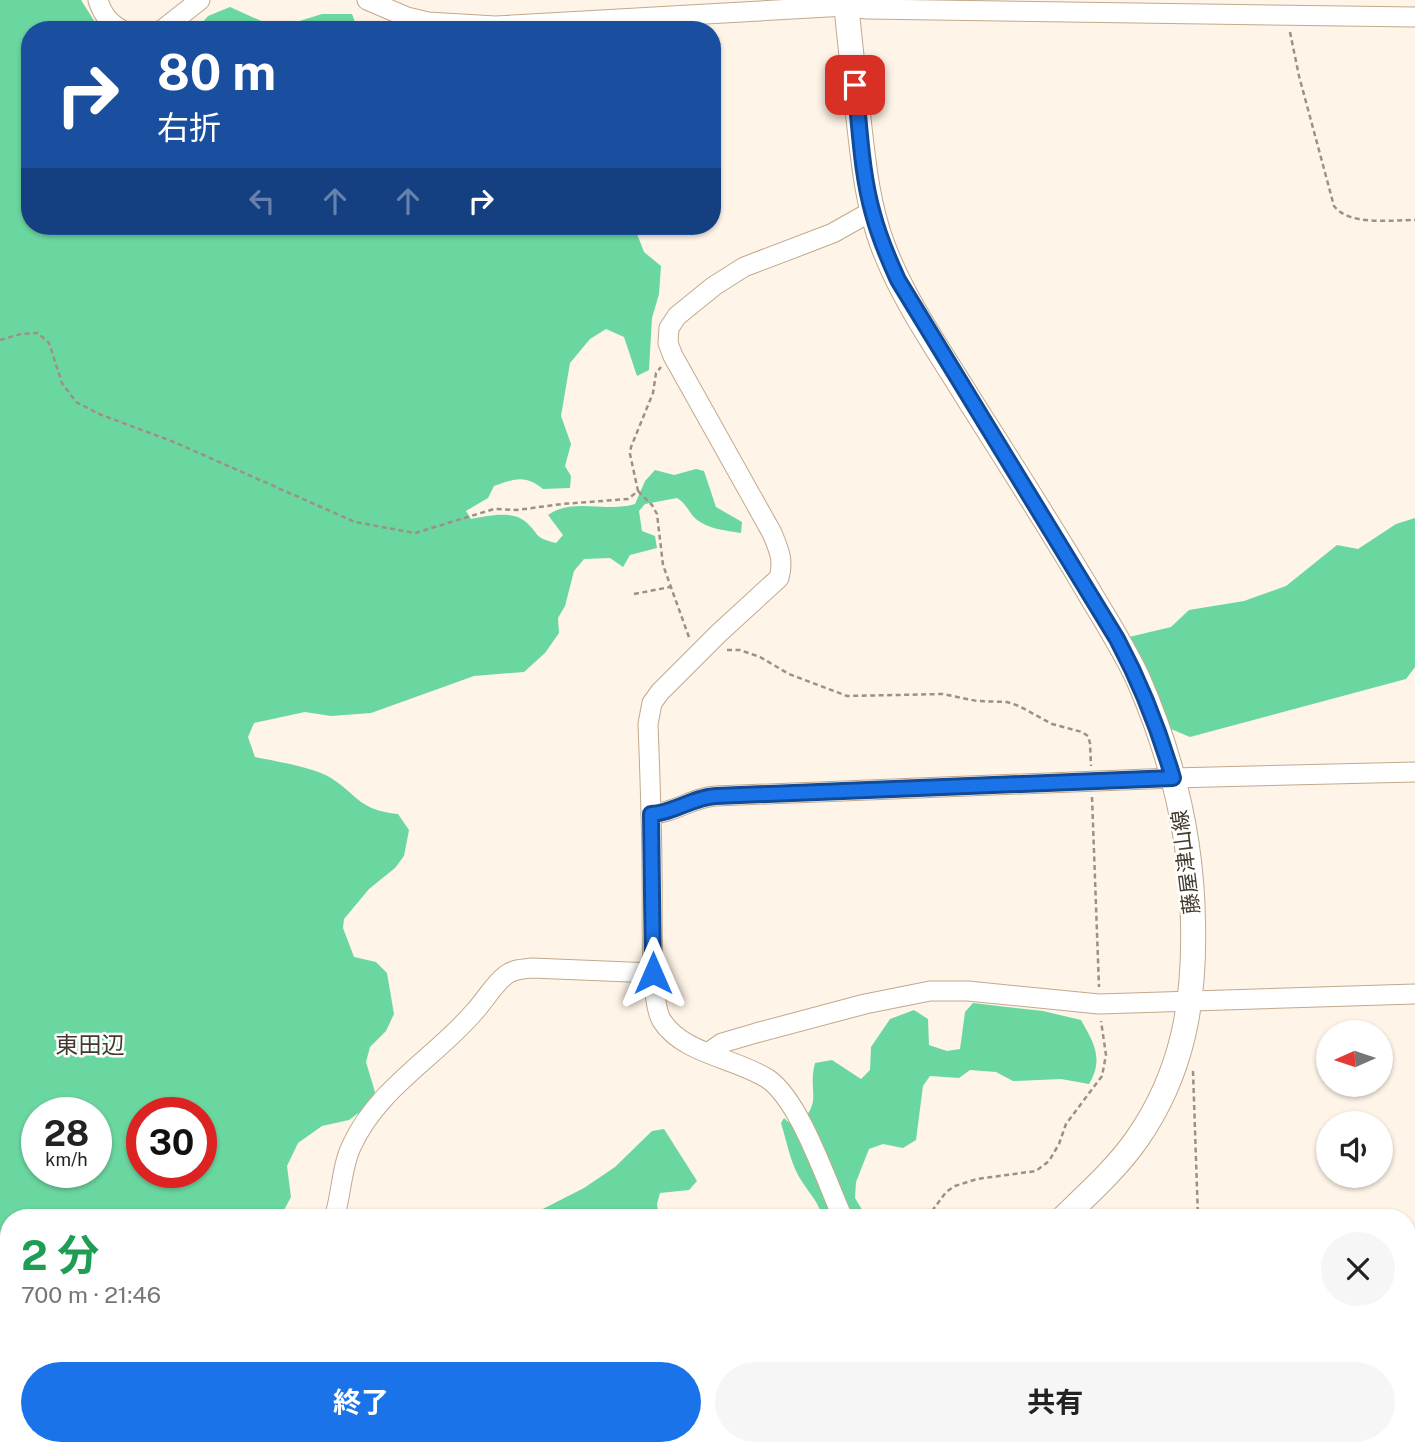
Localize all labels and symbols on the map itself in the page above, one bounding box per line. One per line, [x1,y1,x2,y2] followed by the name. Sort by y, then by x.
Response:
[825,55,885,115] pin
[1167,808,1204,916] street label: 藤屋津山線
[616,936,690,1010] position arrow
[1316,1020,1393,1097] north arrow
[56,1031,125,1058] district label: 東田辺
[126,1097,217,1188] speed limit sign: 30

